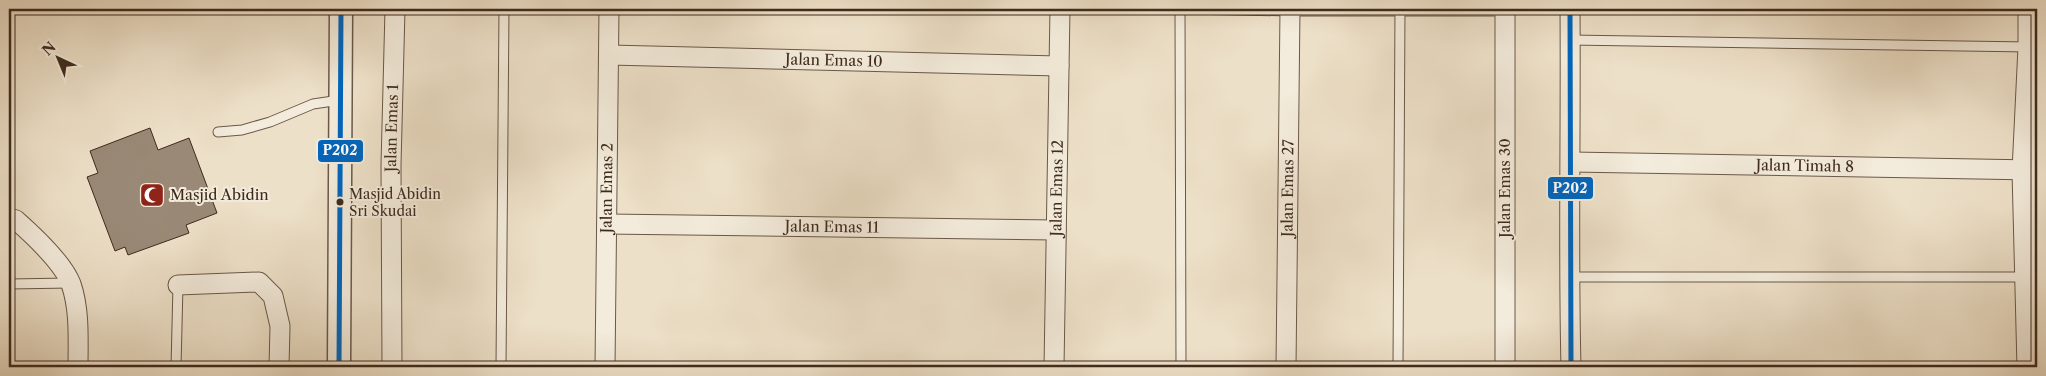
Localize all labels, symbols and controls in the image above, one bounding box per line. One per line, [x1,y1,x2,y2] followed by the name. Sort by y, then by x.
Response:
[32,32,82,82] north arrow
[38,38,60,59] text: N
[783,49,883,71] street label: Jalan Emas 10
[381,83,402,174] street label: Jalan Emas 1
[1277,138,1298,239] street label: Jalan Emas 27
[1495,138,1514,240] street label: Jalan Emas 30
[317,139,364,163] line badge: P202
[1046,140,1067,238] street label: Jalan Emas 12
[322,141,358,159] text: P202
[596,143,617,235] street label: Jalan Emas 2
[1754,155,1854,176] street label: Jalan Timah 8
[1547,176,1594,200] line badge: P202
[1552,179,1588,197] text: P202
[139,182,165,208] mosque icon: Masjid Abidin
[170,185,269,204] place label: Masjid Abidin
[349,185,441,220] place label: Masjid Abidin Sri Skudai
[335,197,345,207] marker: Masjid Abidin Sri Skudai
[783,216,880,237] street label: Jalan Emas 11

